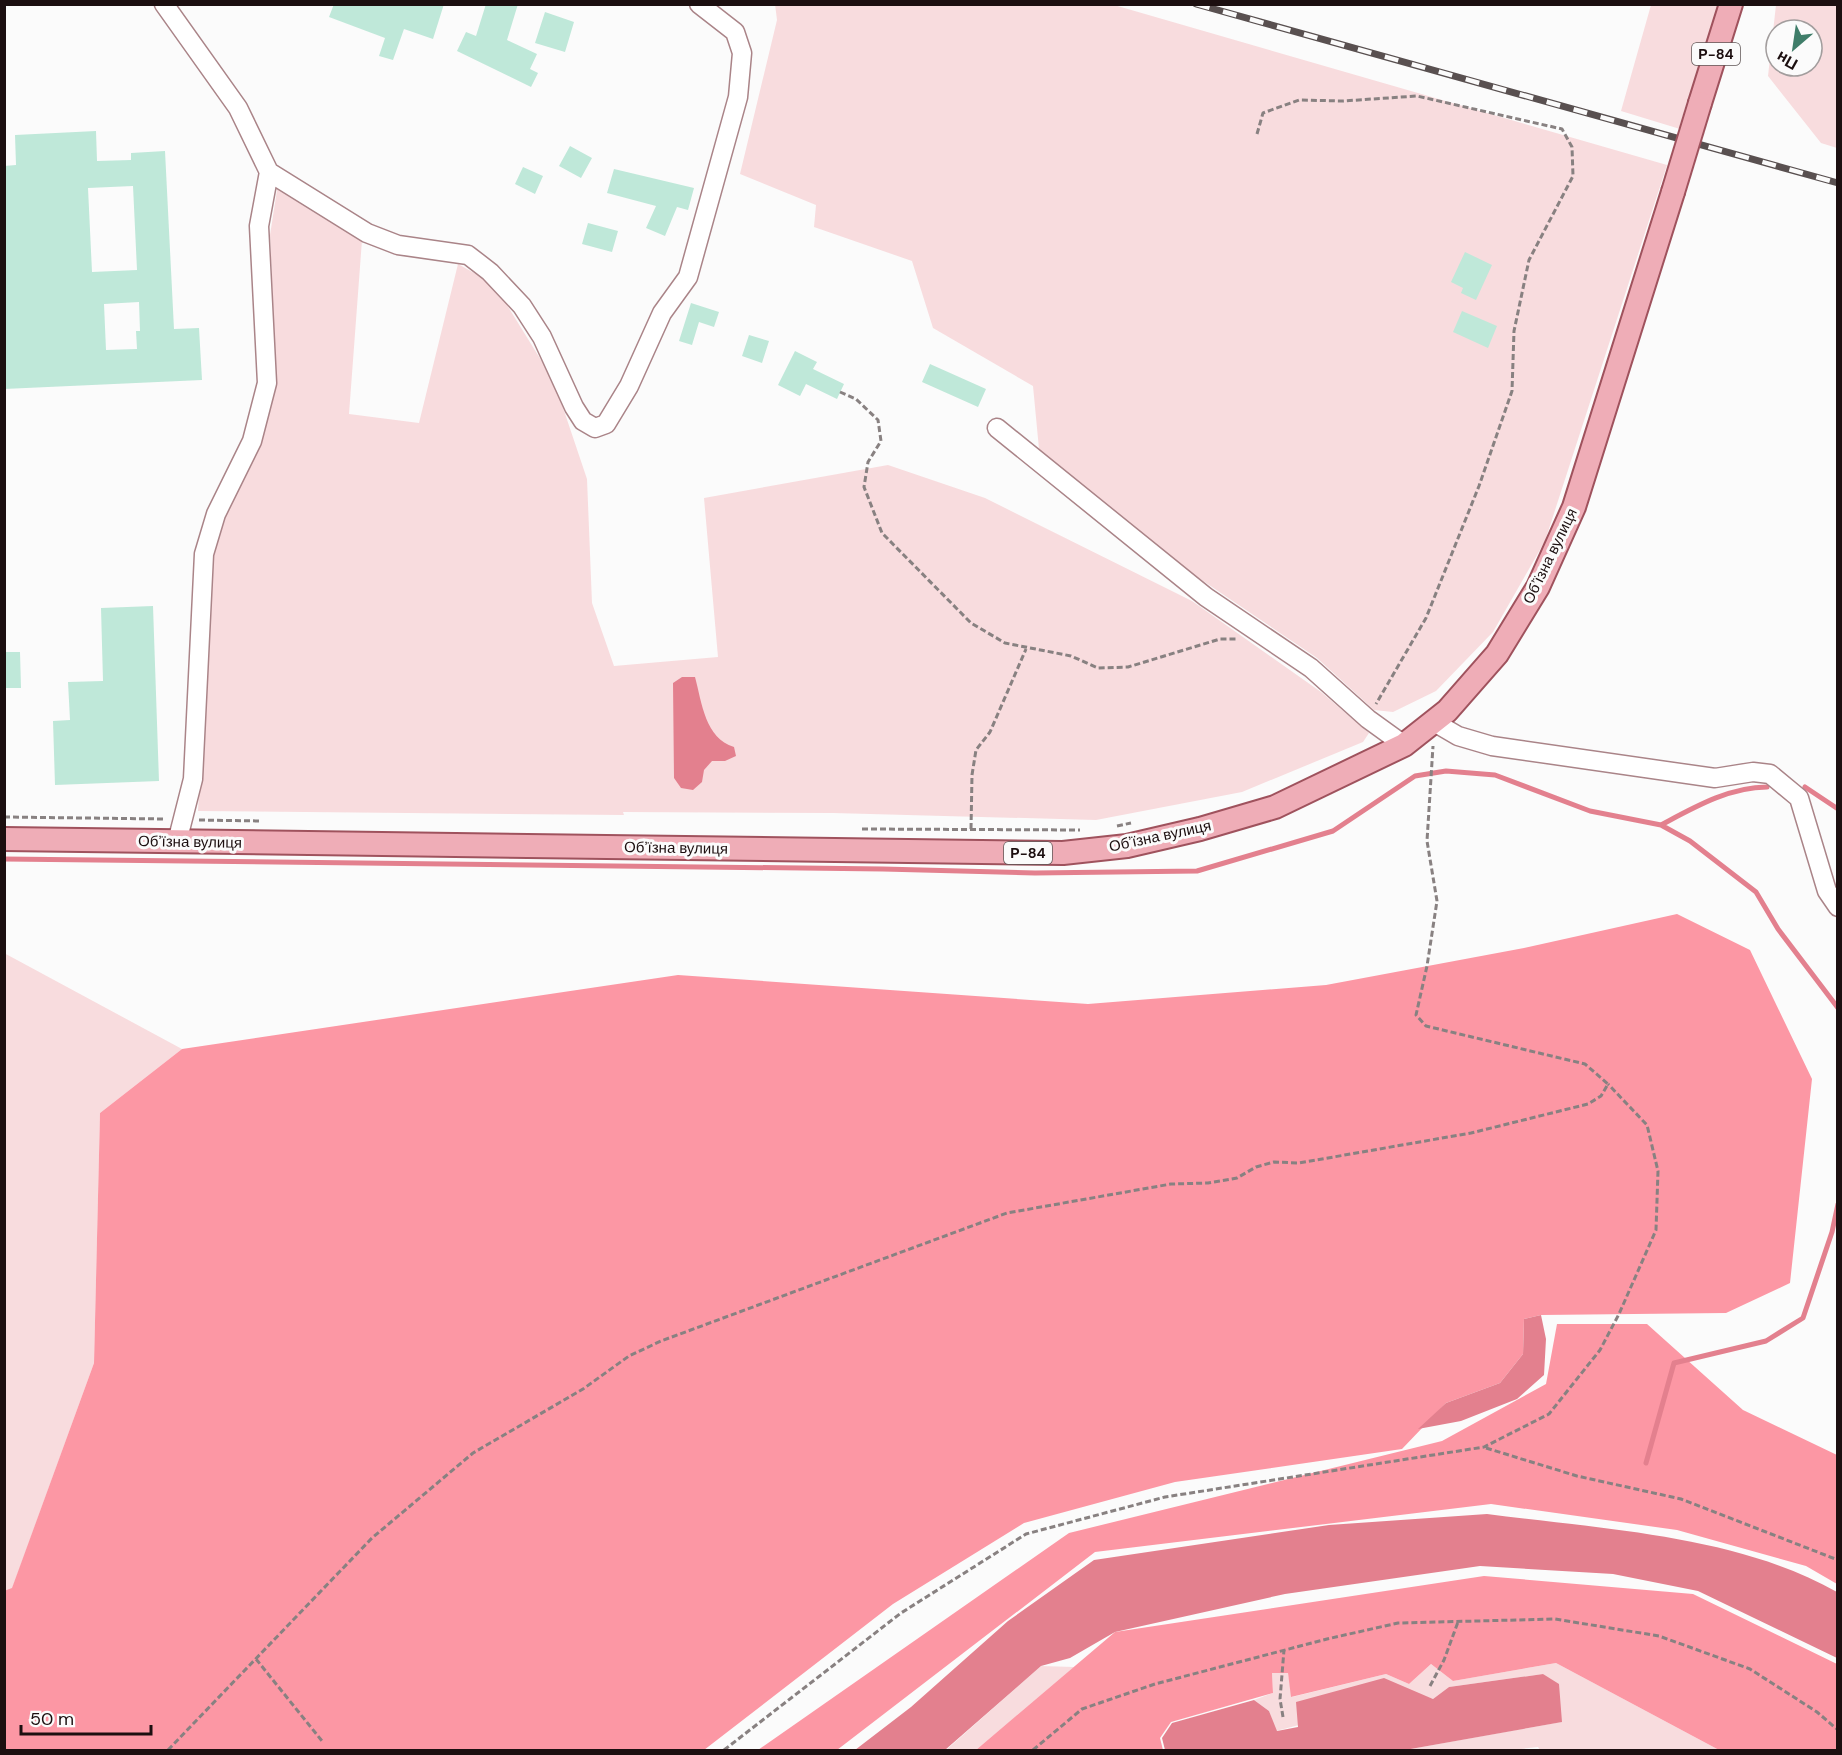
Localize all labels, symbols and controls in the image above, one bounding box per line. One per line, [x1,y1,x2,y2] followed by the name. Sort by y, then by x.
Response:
[1764,18,1824,78] north arrow
[1692,43,1740,65] road number: Р-84
[1773,46,1801,75] text: Пн
[1518,505,1582,607] street label: Обʼїзна вулиця
[1107,815,1213,857] street label: Обʼїзна вулиця
[138,831,242,853] street label: Обʼїзна вулиця
[624,837,728,859] street label: Обʼїзна вулиця
[1004,842,1052,864] road number: Р-84
[21,1698,152,1736] scale bar
[30,1707,74,1731] text: 50 m

